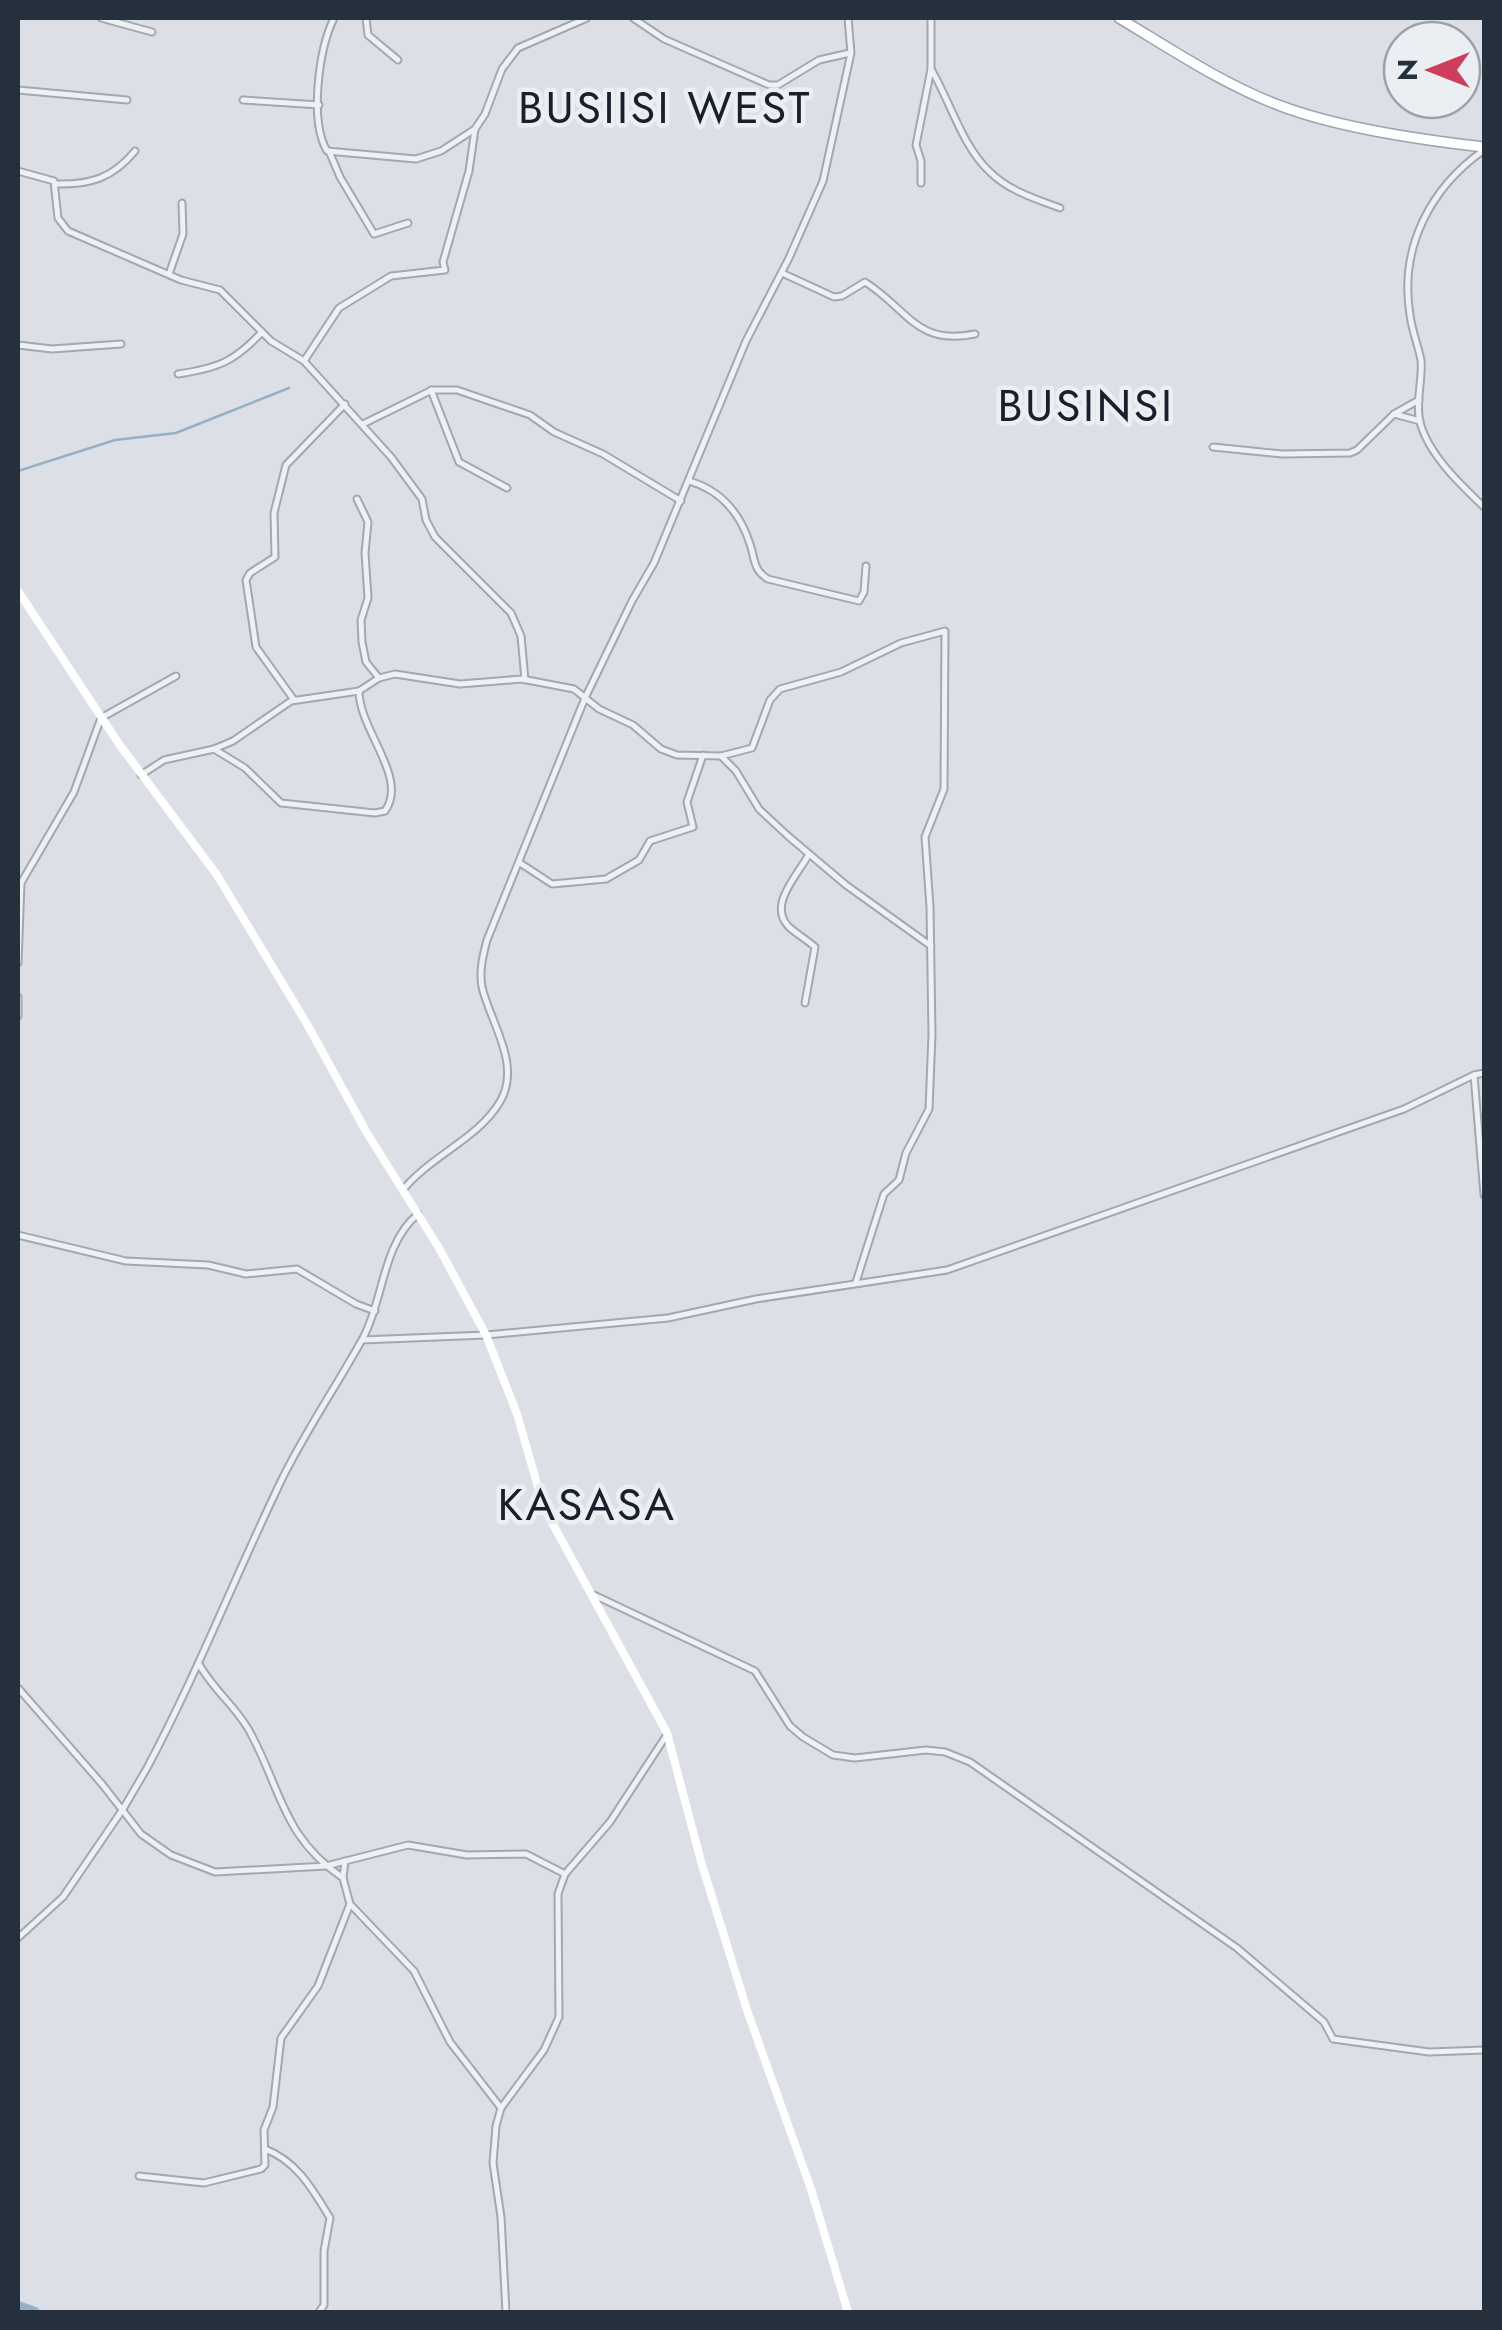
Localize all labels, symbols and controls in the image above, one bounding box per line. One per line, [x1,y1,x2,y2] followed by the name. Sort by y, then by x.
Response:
[1382,20,1482,120] north arrow
[1387,59,1428,81] text: N
[518,75,812,140] district label: BUSIISI WEST
[997,373,1175,438] district label: BUSINSI
[498,1472,676,1537] district label: KASASA

